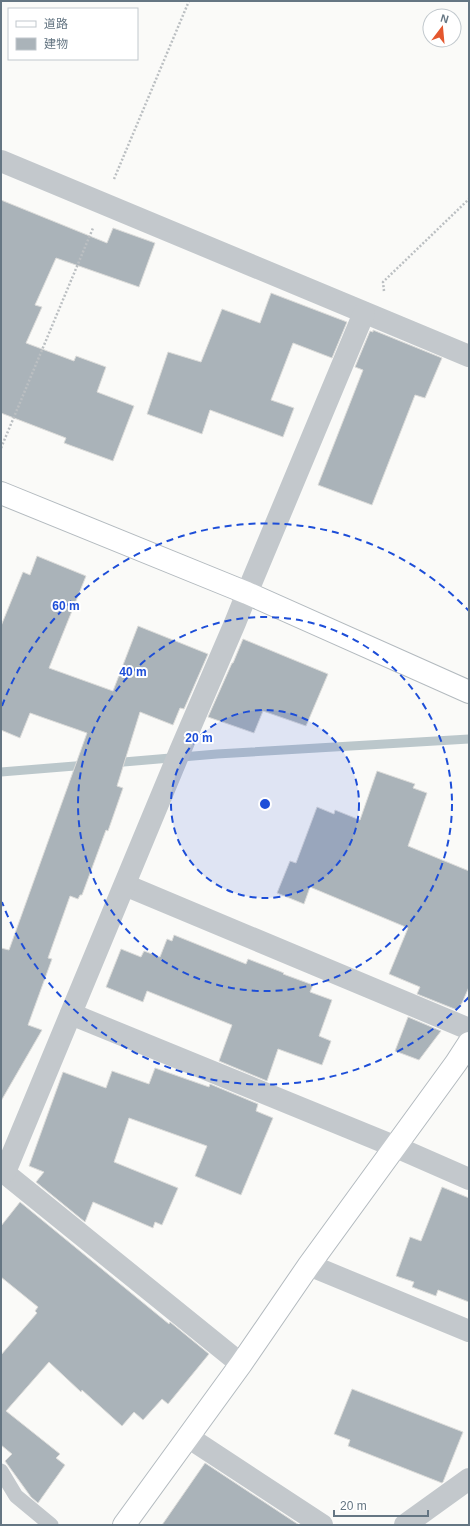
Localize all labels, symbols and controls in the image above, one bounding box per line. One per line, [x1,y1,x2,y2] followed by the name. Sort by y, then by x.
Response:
[8,8,138,60] legend
[422,8,462,48] north arrow
[439,12,450,25] text: N
[44,17,68,31] text: 道路
[44,37,68,51] text: 建物
[52,599,80,613] text: 60 m
[119,665,147,679] text: 40 m
[185,731,213,745] text: 20 m
[258,797,272,811] centre of rings
[334,1492,428,1518] scale bar
[340,1499,367,1513] text: 20 m

